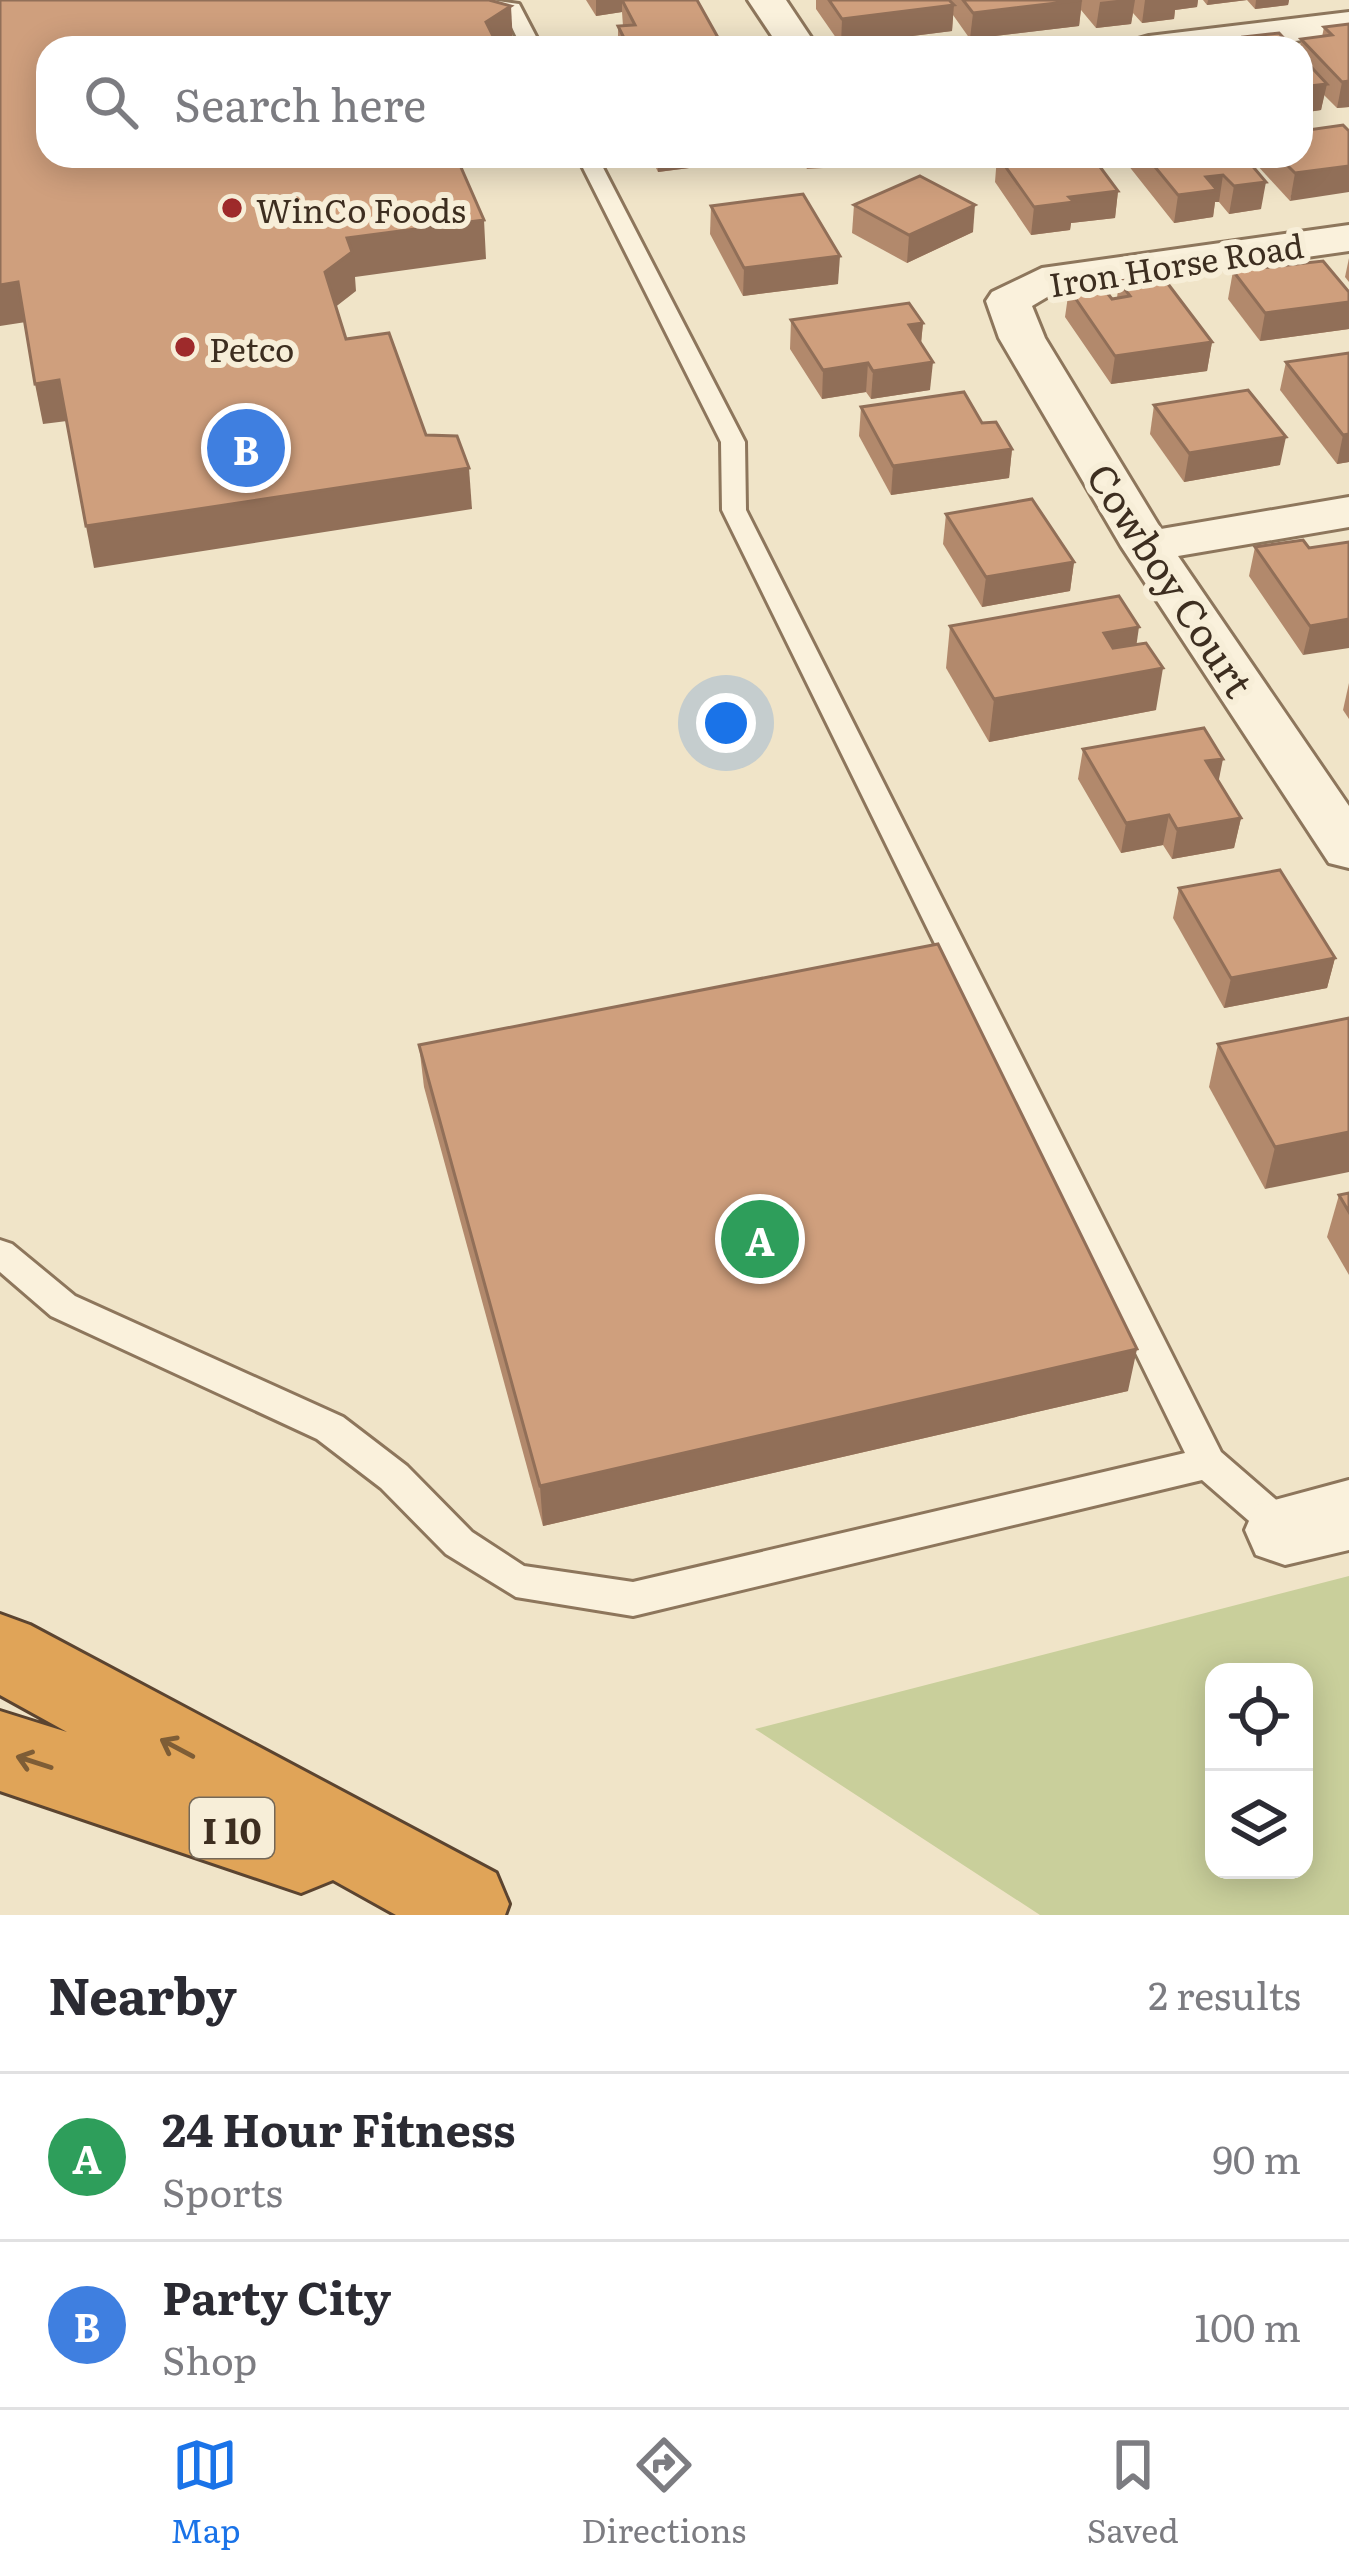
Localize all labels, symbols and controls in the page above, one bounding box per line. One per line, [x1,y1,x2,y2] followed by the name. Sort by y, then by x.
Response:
[36,36,1313,168] search box
[78,69,144,135] icon: search
[174,69,426,136] text: Search here
[256,184,466,233] place label: WinCo Foods
[219,195,245,221] marker: WinCo Foods
[1045,219,1307,307] street label: Iron Horse Road
[209,323,294,372] place label: Petco
[172,334,198,360] marker: Petco
[207,403,285,493] pin: B
[1075,451,1270,708] street label: Cowboy Court
[696,693,756,753] your location
[721,1194,799,1284] pin: A
[1205,1663,1313,1879] map controls
[1205,1663,1313,1771] button: locate
[160,1736,195,1759] one-way arrow
[16,1750,54,1772] one-way arrow
[1205,1771,1313,1879] button: layers
[190,1798,274,1858] road number: I 10
[48,1955,237,2031] text: Nearby
[1148,1964,1301,2022] text: 2 results
[162,2094,516,2161] text: 24 Hour Fitness
[72,2128,102,2186] text: A
[1212,2128,1301,2186] text: 90 m
[162,2161,283,2219] text: Sports
[162,2262,391,2329] text: Party City
[74,2296,100,2354] text: B
[1194,2296,1301,2354] text: 100 m
[162,2329,257,2387] text: Shop
[170,2432,241,2553] tab: Map
[581,2432,746,2553] tab: Directions
[1087,2432,1179,2553] tab: Saved

